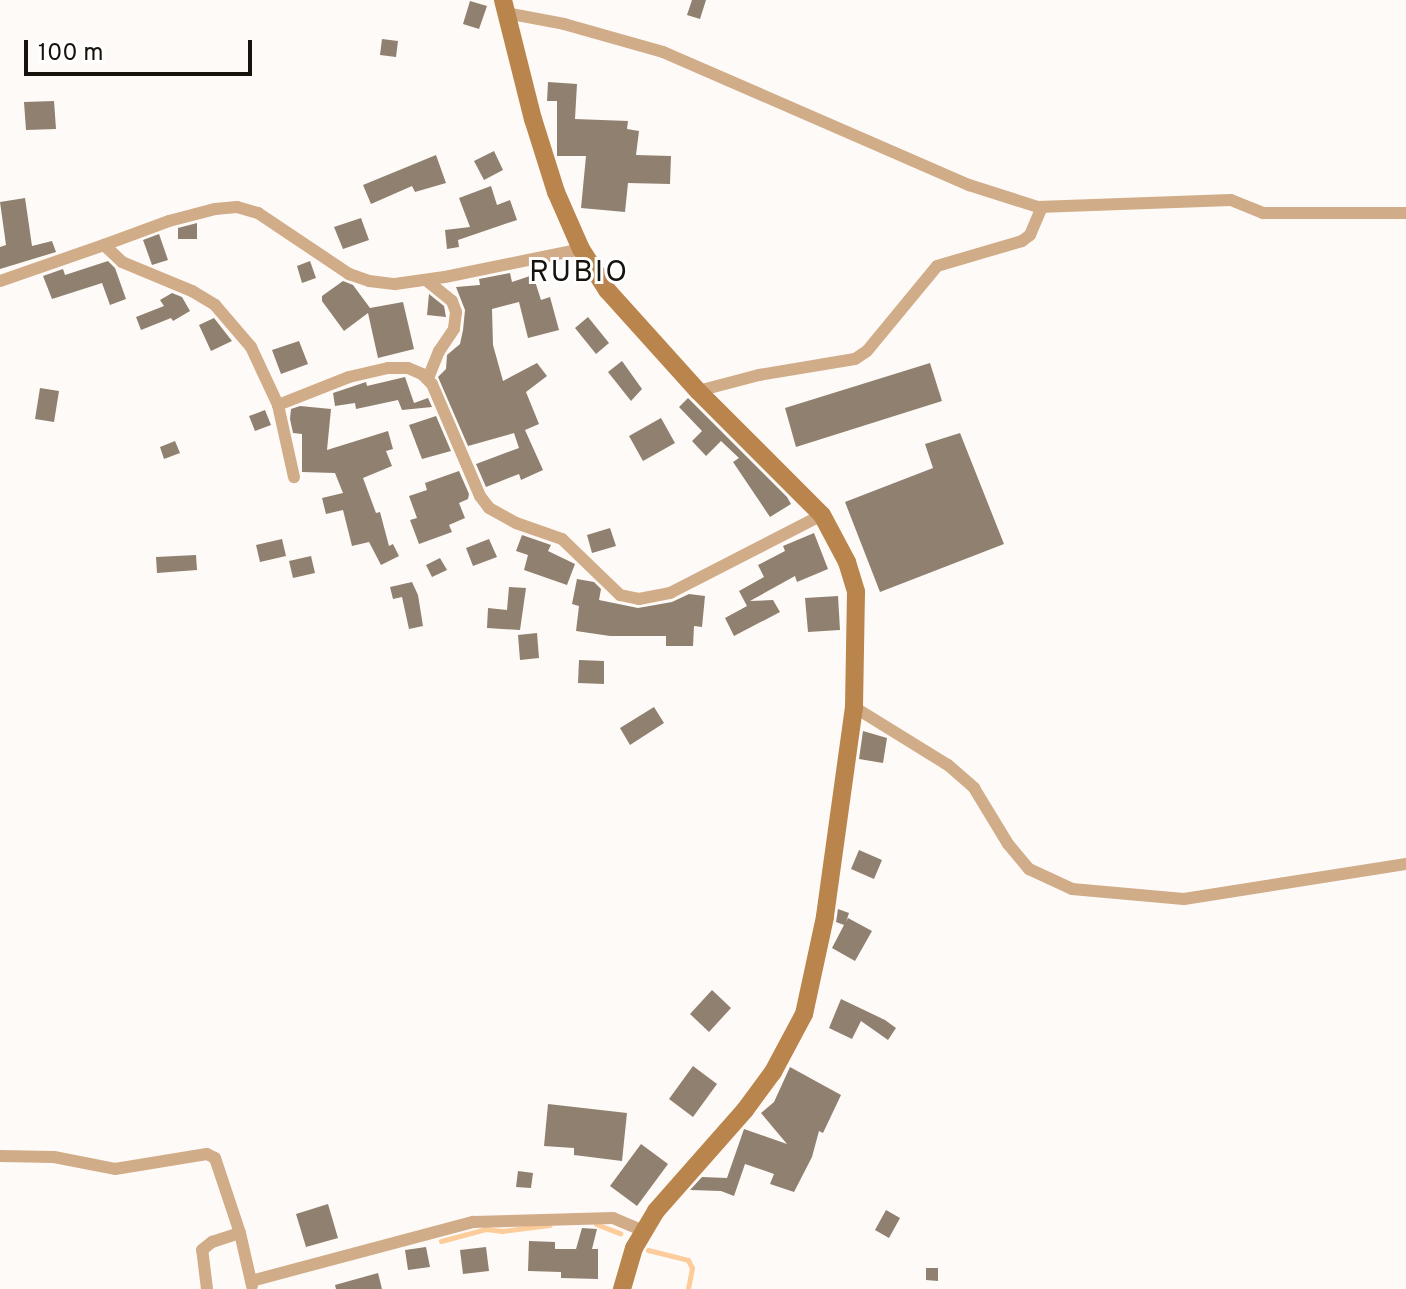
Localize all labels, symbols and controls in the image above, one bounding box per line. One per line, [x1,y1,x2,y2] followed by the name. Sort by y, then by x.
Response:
[28,24,256,74] scale bar
[38,39,104,69] text: 100 m
[529,256,629,292] district label: RUBIO

